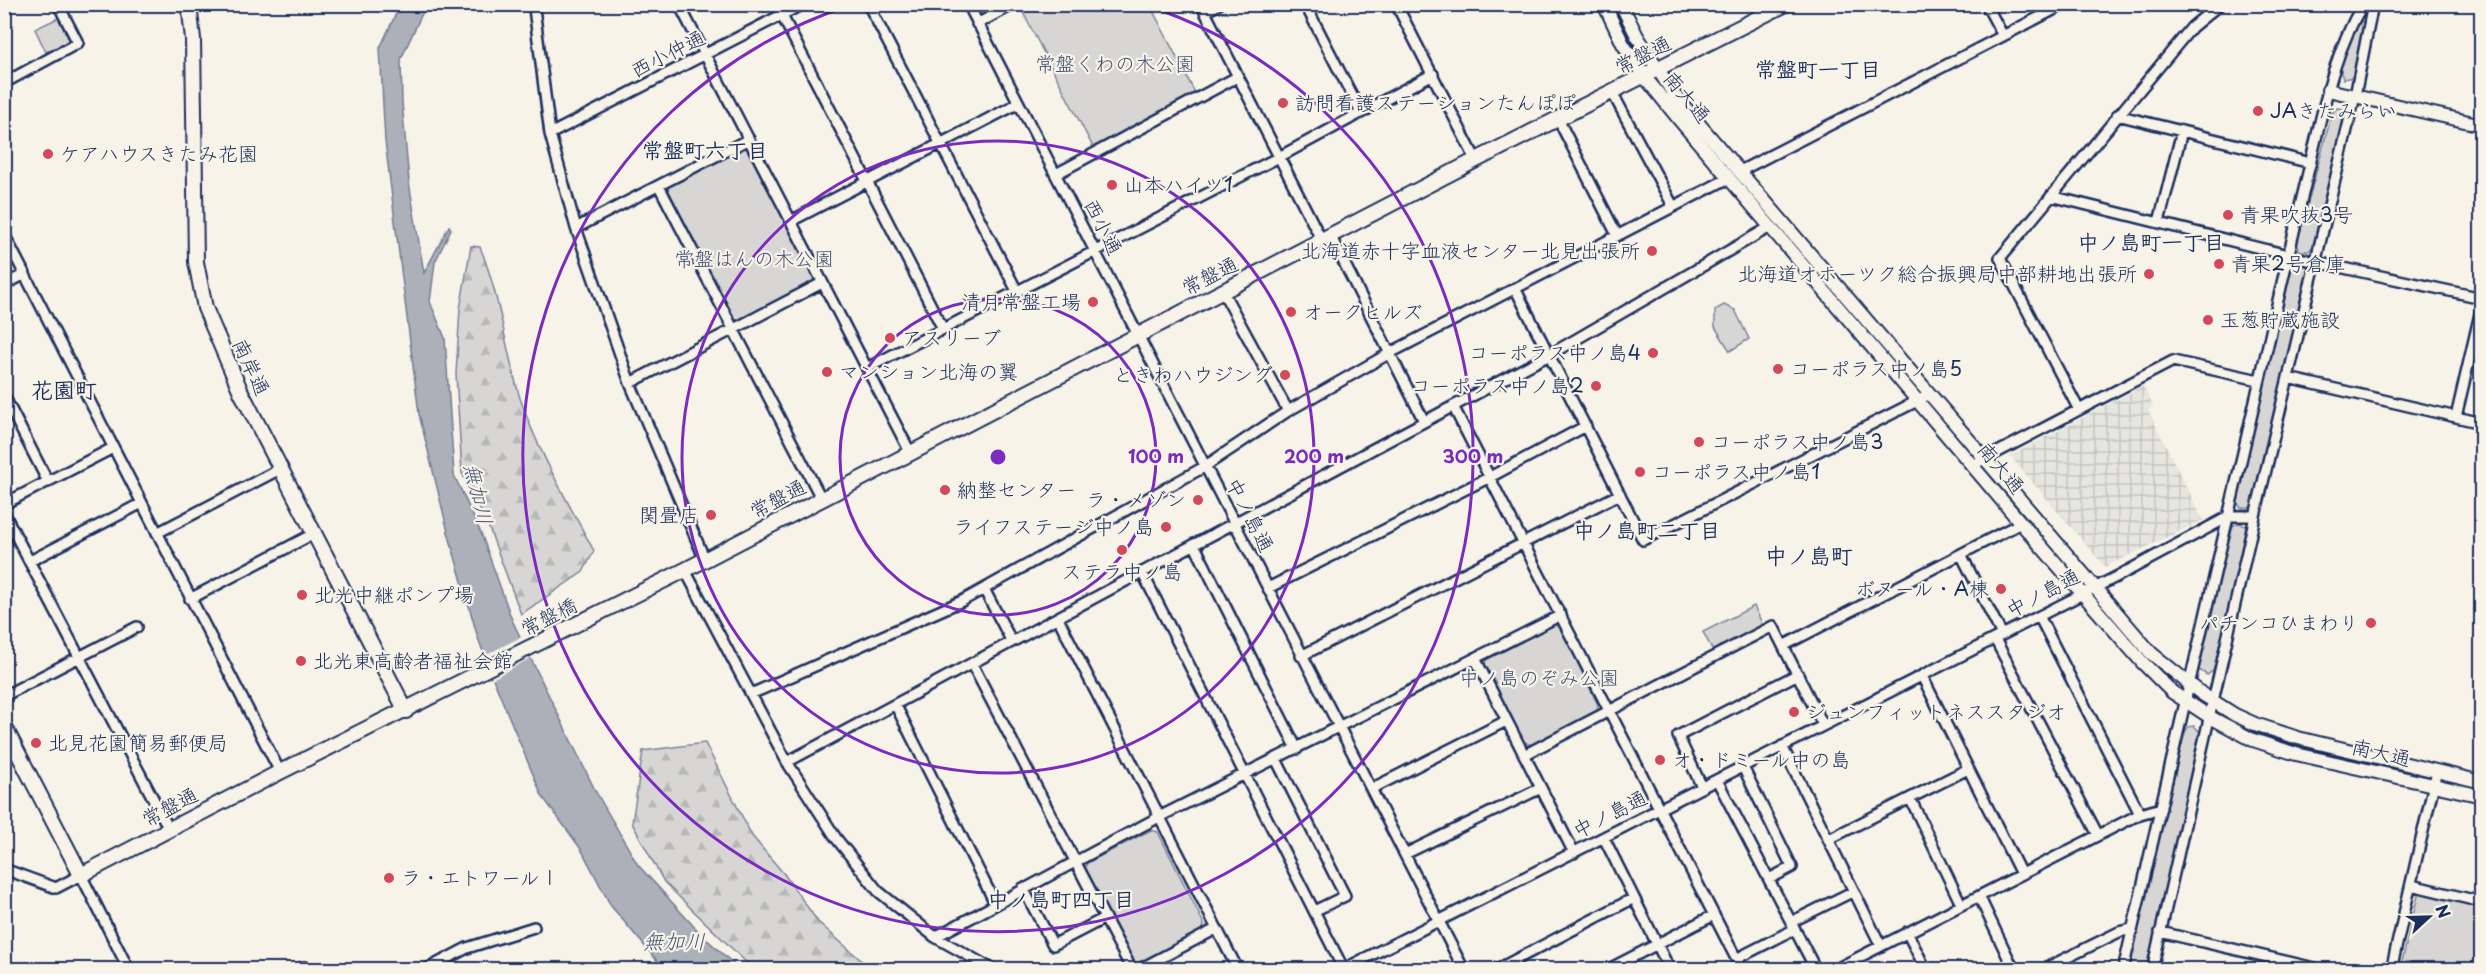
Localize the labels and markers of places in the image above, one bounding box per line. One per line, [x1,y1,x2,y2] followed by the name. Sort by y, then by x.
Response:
[1295,87,1576,117] place label: 訪問看護ステーションたんぽぽ
[2270,95,2397,125] place label: JAきたみらい
[1276,96,1290,110] marker: 訪問看護ステーションたんぽぽ
[2251,104,2265,118] marker: JAきたみらい
[60,138,258,168] place label: ケアハウスきたみ花園
[41,147,55,161] marker: ケアハウスきたみ花園
[1124,169,1233,199] place label: 山本ハイツ1
[1105,178,1119,192] marker: 山本ハイツ1
[2240,199,2353,229] place label: 青果吹抜3号
[2221,208,2235,222] marker: 青果吹抜3号
[1301,235,1640,265] place label: 北海道赤十字血液センター北見出張所
[1645,244,1659,258] marker: 北海道赤十字血液センター北見出張所
[2231,248,2345,278] place label: 青果2号倉庫
[2212,257,2226,271] marker: 青果2号倉庫
[1737,258,2137,288] place label: 北海道オホーツク総合振興局中部耕地出張所
[2142,267,2156,281] marker: 北海道オホーツク総合振興局中部耕地出張所
[961,286,1081,316] place label: 清月常盤工場
[1086,295,1100,309] marker: 清月常盤工場
[1303,296,1423,326] place label: オークヒルズ
[2220,304,2340,334] place label: 玉葱貯蔵施設
[1284,305,1298,319] marker: オークヒルズ
[2201,313,2215,327] marker: 玉葱貯蔵施設
[902,322,1001,352] place label: アスリーブ
[883,331,897,345] marker: アスリーブ
[1469,337,1641,367] place label: コーポラス中ノ島4
[1646,346,1660,360] marker: コーポラス中ノ島4
[1790,353,1962,383] place label: コーポラス中ノ島5
[839,356,1018,386] place label: マンション北海の翼
[1113,359,1273,389] place label: ときわハウジング
[1771,362,1785,376] marker: コーポラス中ノ島5
[820,365,834,379] marker: マンション北海の翼
[1278,368,1292,382] marker: ときわハウジング
[1411,370,1584,400] place label: コーポラス中ノ島2
[1589,379,1603,393] marker: コーポラス中ノ島2
[1711,426,1883,456] place label: コーポラス中ノ島3
[1692,435,1706,449] marker: コーポラス中ノ島3
[988,447,1008,467] centre of rings
[1652,456,1820,486] place label: コーポラス中ノ島1
[1633,465,1647,479] marker: コーポラス中ノ島1
[957,474,1076,504] place label: 納整センター
[938,483,952,497] marker: 納整センター
[1086,484,1186,514] place label: ラ・メゾン
[1191,493,1205,507] marker: ラ・メゾン
[639,499,699,529] place label: 関畳店
[704,508,718,522] marker: 関畳店
[954,511,1154,541] place label: ライフステージ中ノ島
[1159,520,1173,534] marker: ライフステージ中ノ島
[1115,543,1129,557] marker: ステラ中ノ島
[1061,556,1183,586] place label: ステラ中ノ島
[1855,573,1989,603] place label: ボヌール・A棟
[314,579,474,609] place label: 北光中継ポンプ場
[1994,582,2008,596] marker: ボヌール・A棟
[295,588,309,602] marker: 北光中継ポンプ場
[2199,607,2359,637] place label: パチンコひまわり
[2364,616,2378,630] marker: パチンコひまわり
[313,645,513,675] place label: 北光東高齢者福祉会館
[294,654,308,668] marker: 北光東高齢者福祉会館
[1806,696,2066,726] place label: ジュンフィットネススタジオ
[1787,705,1801,719] marker: ジュンフィットネススタジオ
[48,727,228,757] place label: 北見花園簡易郵便局
[29,736,43,750] marker: 北見花園簡易郵便局
[1672,744,1850,774] place label: オ・ドミール中の島
[1653,753,1667,767] marker: オ・ドミール中の島
[401,862,560,892] place label: ラ・エトワールⅠ
[382,871,396,885] marker: ラ・エトワールⅠ

